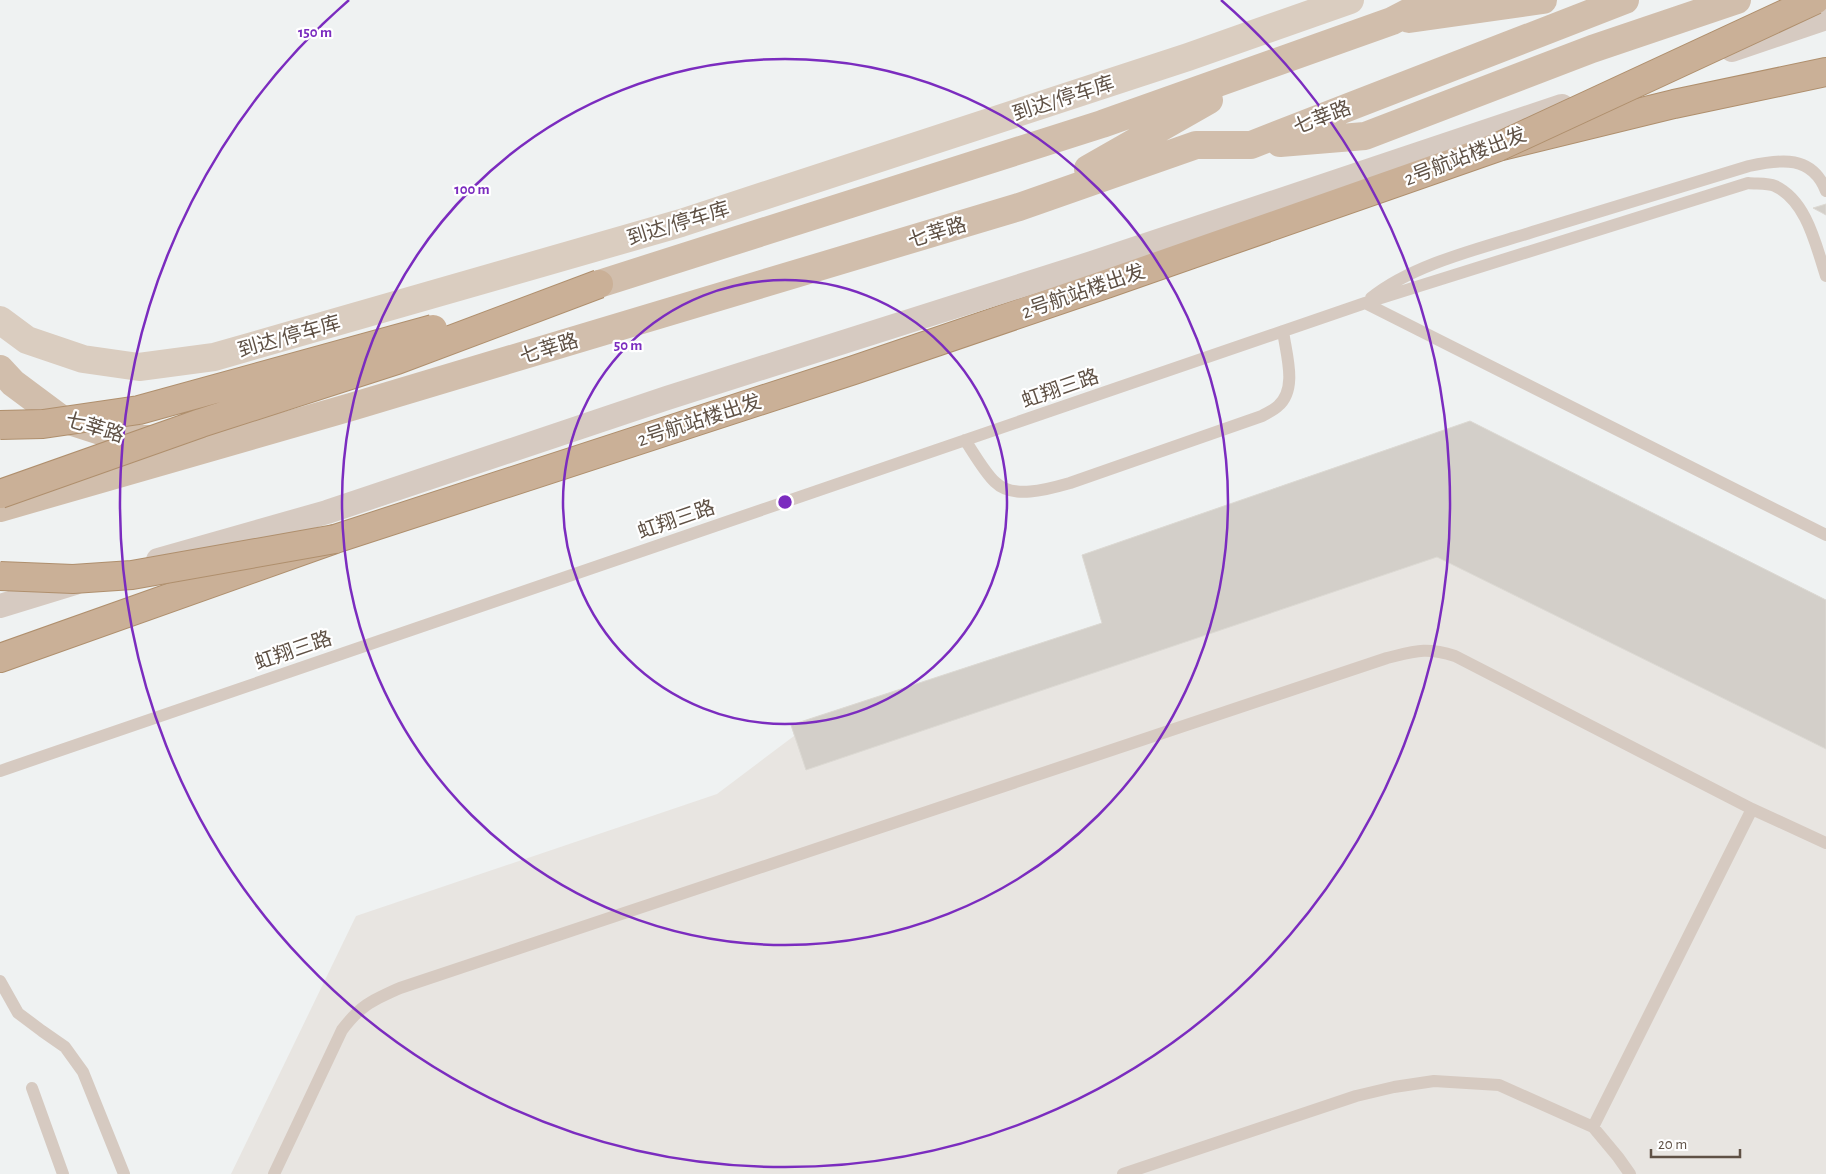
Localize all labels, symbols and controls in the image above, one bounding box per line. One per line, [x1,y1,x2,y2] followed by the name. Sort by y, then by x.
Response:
[298,25,332,40] text: 150 m
[1009,71,1117,125] street label: 到达/停车库
[1290,97,1354,138] street label: 七莘路
[1401,124,1529,189] street label: 2号航站楼出发
[454,182,490,197] text: 100 m
[624,197,732,249] street label: 到达/停车库
[905,214,969,251] street label: 七莘路
[1019,261,1148,322] street label: 2号航站楼出发
[235,311,343,361] street label: 到达/停车库
[517,330,581,367] street label: 七莘路
[614,338,642,353] text: 50 m
[1019,366,1101,411] street label: 虹翔三路
[635,391,764,450] street label: 2号航站楼出发
[63,409,127,446] street label: 七莘路
[776,493,794,511] centre of rings
[635,497,717,542] street label: 虹翔三路
[252,628,334,673] street label: 虹翔三路
[1651,1126,1740,1158] scale bar
[1658,1137,1687,1152] text: 20 m

